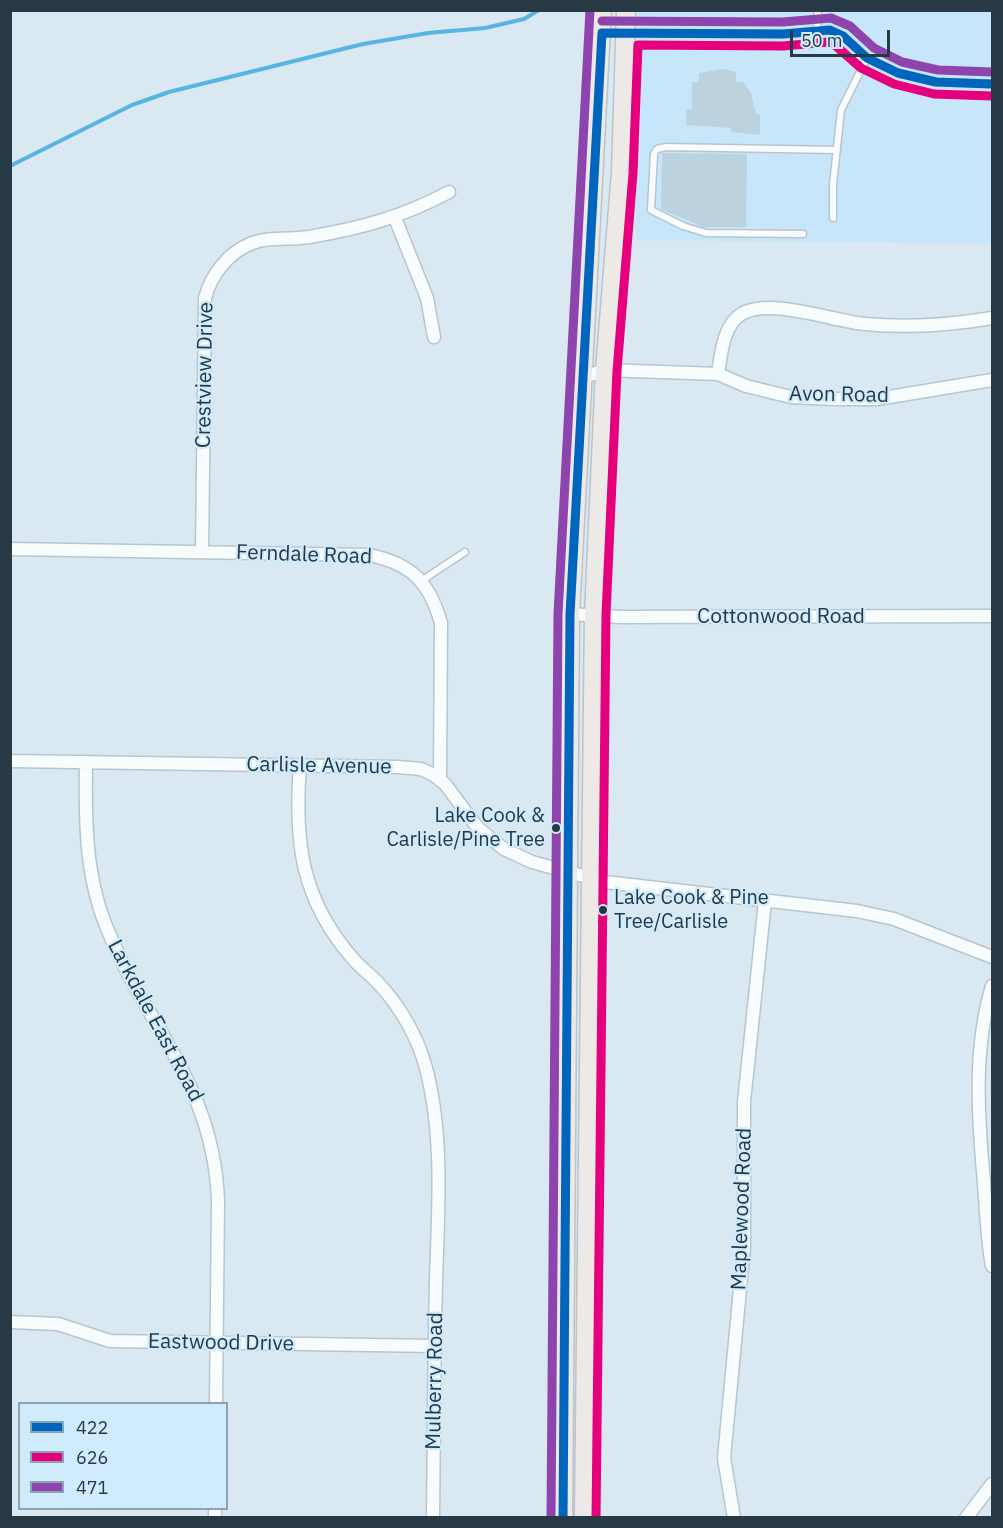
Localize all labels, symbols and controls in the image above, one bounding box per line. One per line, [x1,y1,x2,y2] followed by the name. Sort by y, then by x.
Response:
[793,18,894,56] scale bar
[801,29,843,52] text: 50 m
[191,302,219,448] street label: Crestview Drive
[789,382,889,408] street label: Avon Road
[235,540,373,570] street label: Ferndale Road
[697,604,865,630] street label: Cottonwood Road
[246,752,392,780] street label: Carlisle Avenue
[386,804,545,851] place label: Lake Cook & Carlisle/Pine Tree
[550,822,562,834] marker: Lake Cook & Carlisle/Pine Tree
[614,886,769,933] place label: Lake Cook & Pine Tree/Carlisle
[597,904,609,916] marker: Lake Cook & Pine Tree/Carlisle
[102,936,208,1106] street label: Larkdale East Road
[727,1127,757,1291] street label: Maplewood Road
[421,1312,449,1450] street label: Mulberry Road
[148,1329,294,1357] street label: Eastwood Drive
[18,1402,228,1510] legend
[76,1416,108,1439] text: 422
[76,1446,108,1469] text: 626
[76,1476,108,1499] text: 471

